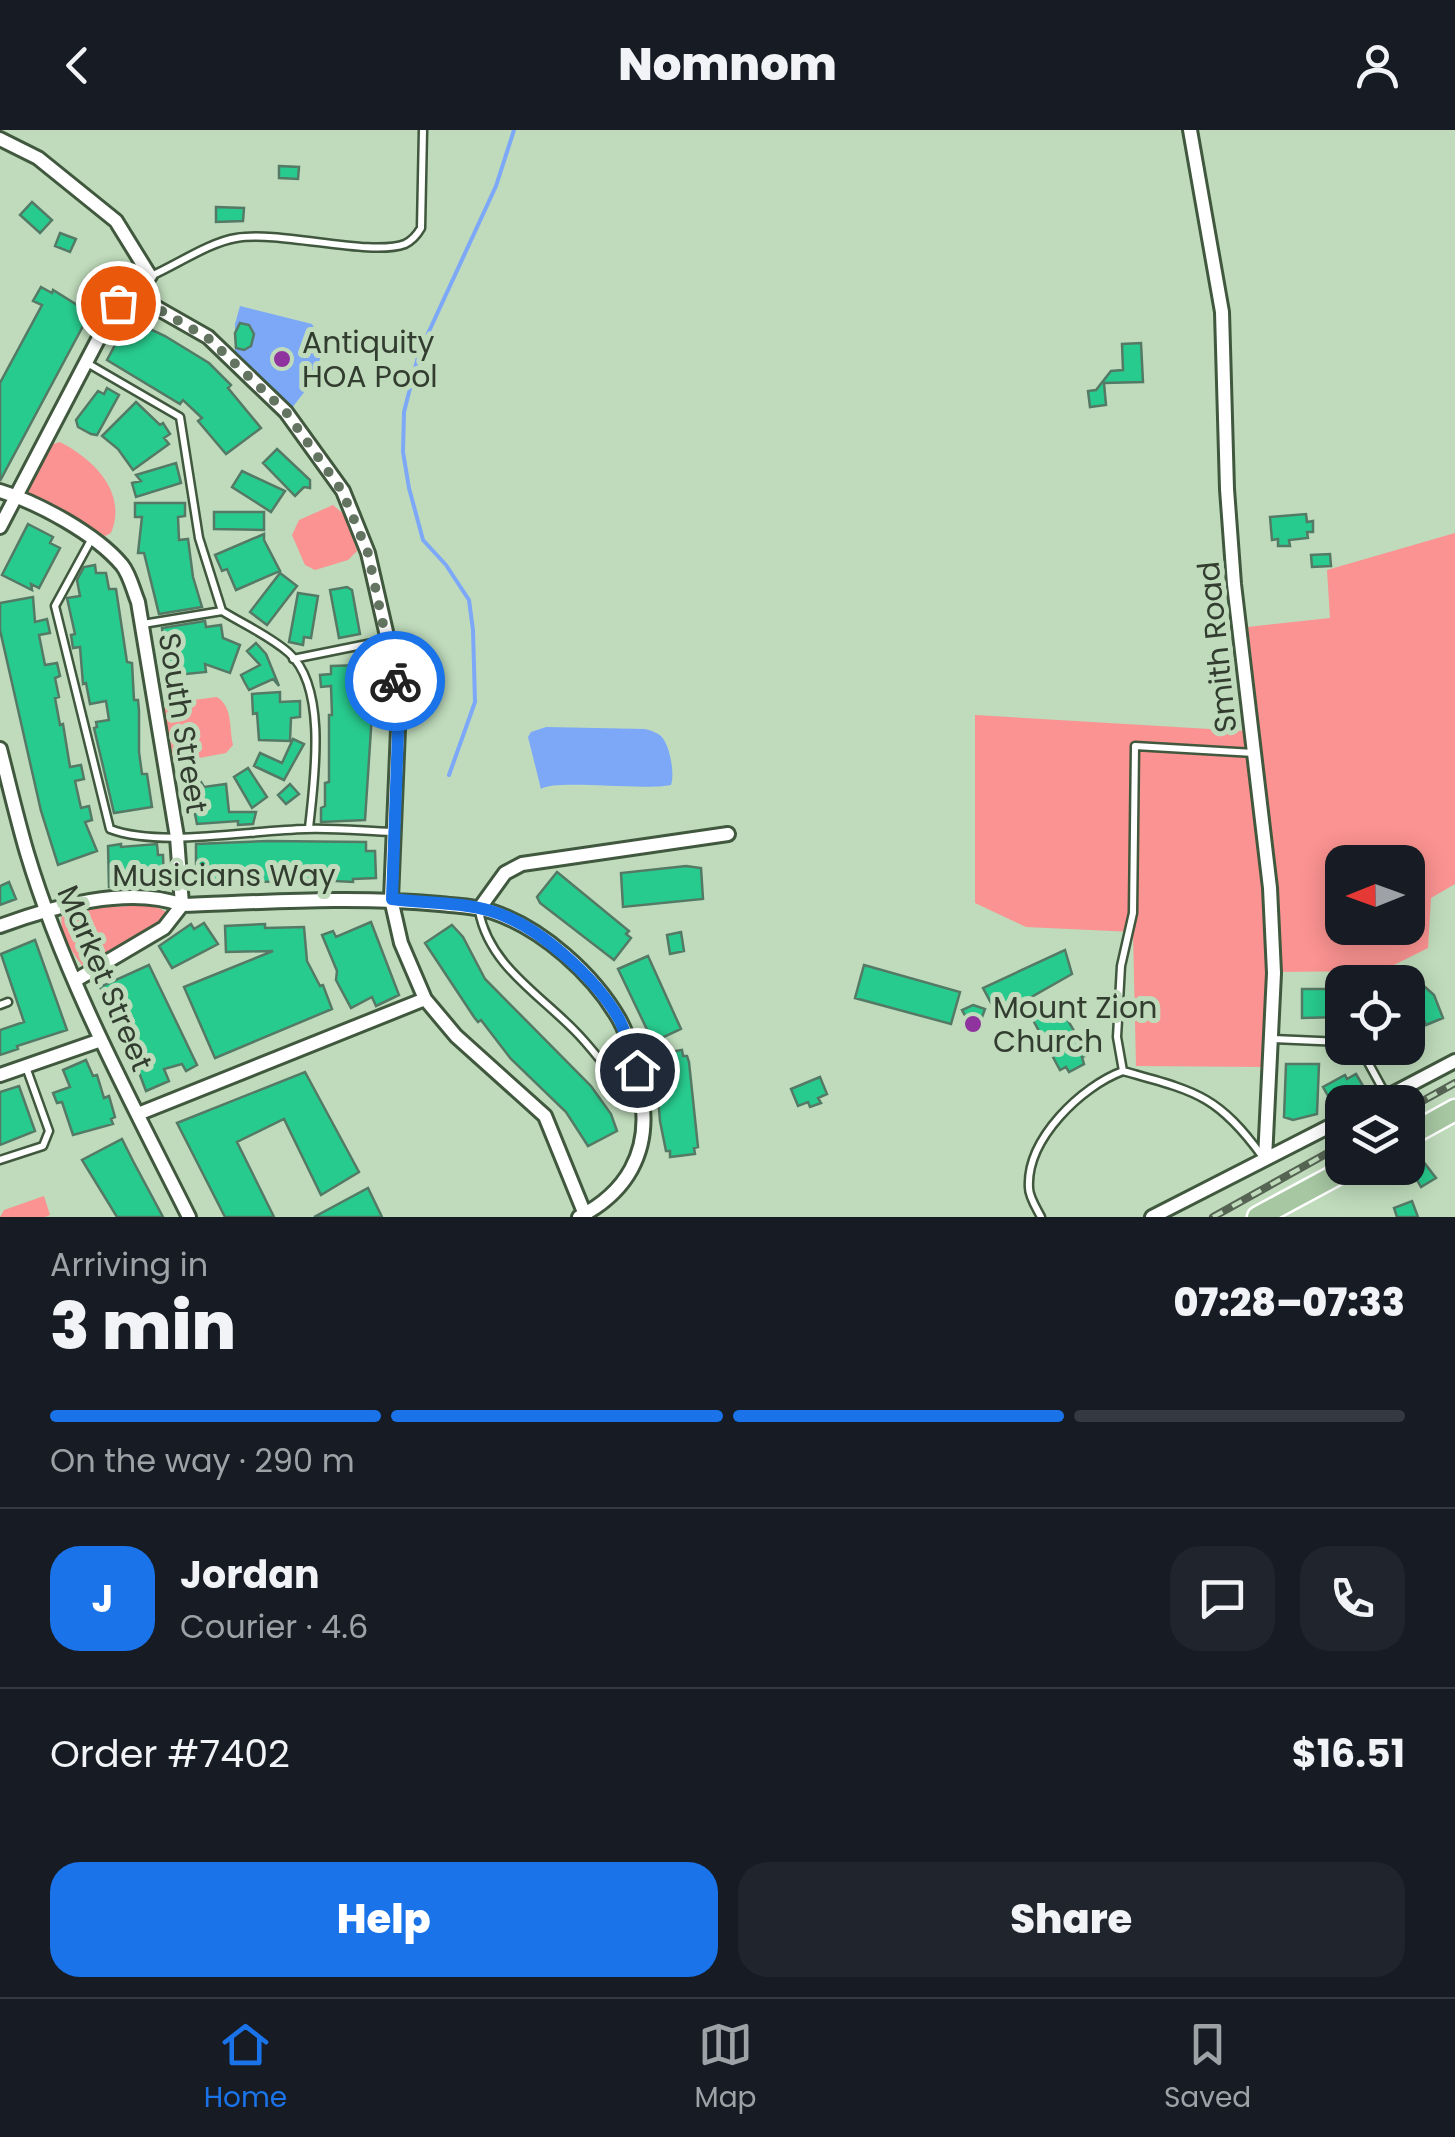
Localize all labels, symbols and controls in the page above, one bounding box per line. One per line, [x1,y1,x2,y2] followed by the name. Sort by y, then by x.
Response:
[618,33,837,96] text: Nomnom
[50,38,105,93] icon: back
[1350,38,1405,93] icon: person
[76,261,161,346] pin
[91,276,146,331] icon: bag
[302,321,438,398] place label: Antiquity HOA Pool
[271,348,293,370] marker: Antiquity HOA Pool
[1187,559,1247,735] street label: Smith Road
[148,630,218,816] street label: South Street
[345,631,445,731] courier
[368,654,423,709] icon: bike
[1325,845,1425,945] north arrow
[1325,845,1425,1185] map controls
[112,854,336,897] street label: Musicians Way
[47,878,163,1078] street label: Market Street
[1325,965,1425,1065] button: locate
[993,986,1157,1063] place label: Mount Zion Church
[962,1013,984,1035] marker: Mount Zion Church
[595,1028,680,1113] pin
[610,1043,665,1098] icon: home
[1325,1085,1425,1185] button: layers
[50,1242,208,1287] text: Arriving in
[1173,1276,1405,1329] text: 07:28–07:33
[50,1281,236,1372] text: 3 min
[50,1438,355,1483] text: On the way · 290 m
[1170,1546,1275,1651] button: chat
[1300,1546,1405,1651] button: phone
[180,1548,320,1601] text: Jordan
[92,1572,113,1625] text: J
[180,1604,368,1649] text: Courier · 4.6
[50,1727,290,1780] text: Order #7402
[1292,1727,1405,1780] text: $16.51
[50,1862,718,1977] button: Help
[738,1862,1405,1977] button: Share
[204,2017,287,2119] tab: Home
[695,2017,757,2119] tab: Map
[1164,2017,1251,2119] tab: Saved

